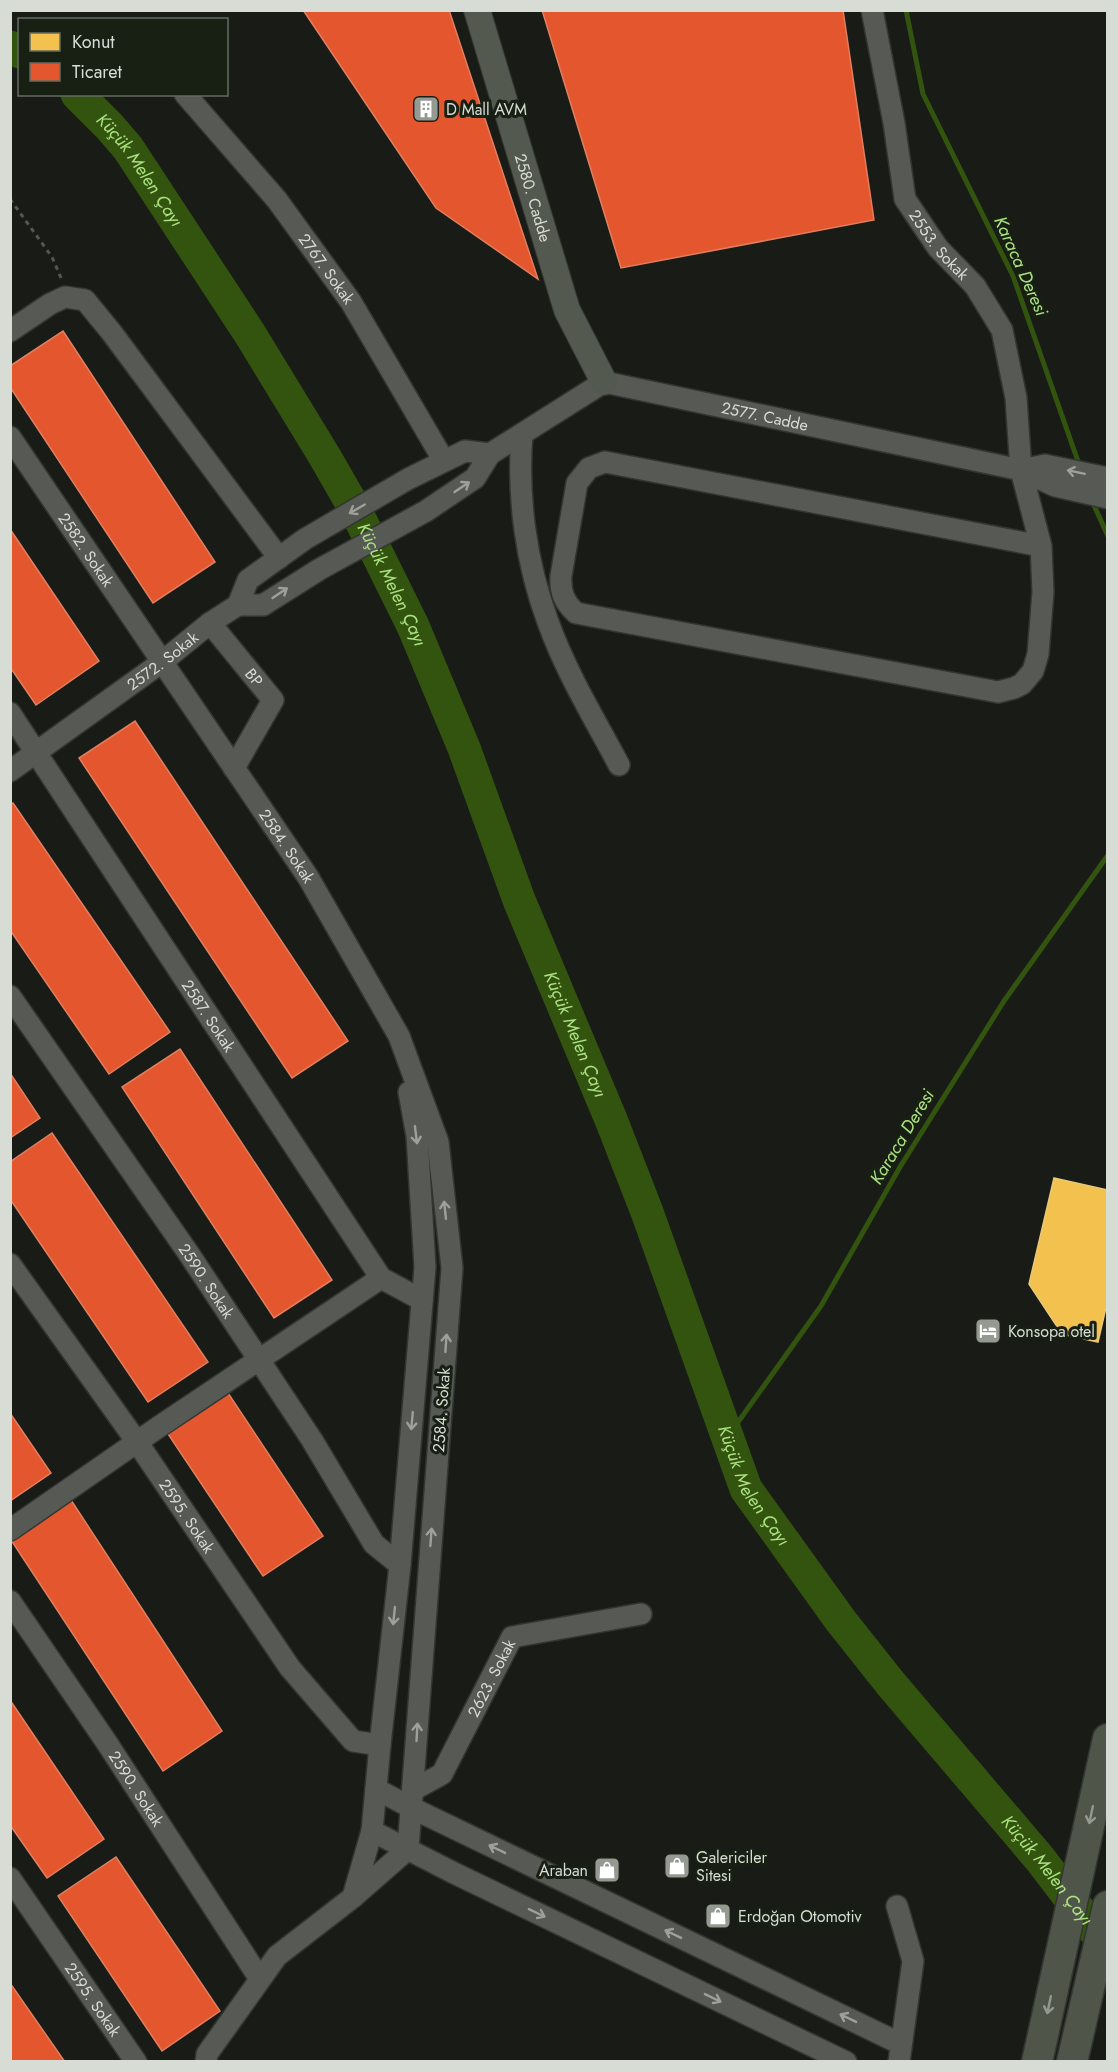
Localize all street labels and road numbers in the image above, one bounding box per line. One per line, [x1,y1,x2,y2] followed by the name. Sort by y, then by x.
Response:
[509,151,557,245] street label: 2580. Cadde
[903,205,975,286] street label: 2553. Sokak
[293,229,360,310] street label: 2767. Sokak
[719,396,810,437] street label: 2577. Cadde
[53,508,120,592] street label: 2582. Sokak
[122,626,204,696] street label: 2572. Sokak
[239,663,269,692] street label: BP
[253,805,321,888] street label: 2584. Sokak
[176,975,241,1057] street label: 2587. Sokak
[173,1239,240,1324] street label: 2590. Sokak
[427,1366,456,1453] street label: 2584. Sokak
[153,1474,221,1559] street label: 2595. Sokak
[462,1634,522,1721] street label: 2623. Sokak
[103,1746,170,1832] street label: 2590. Sokak
[59,1958,127,2042] street label: 2595. Sokak

